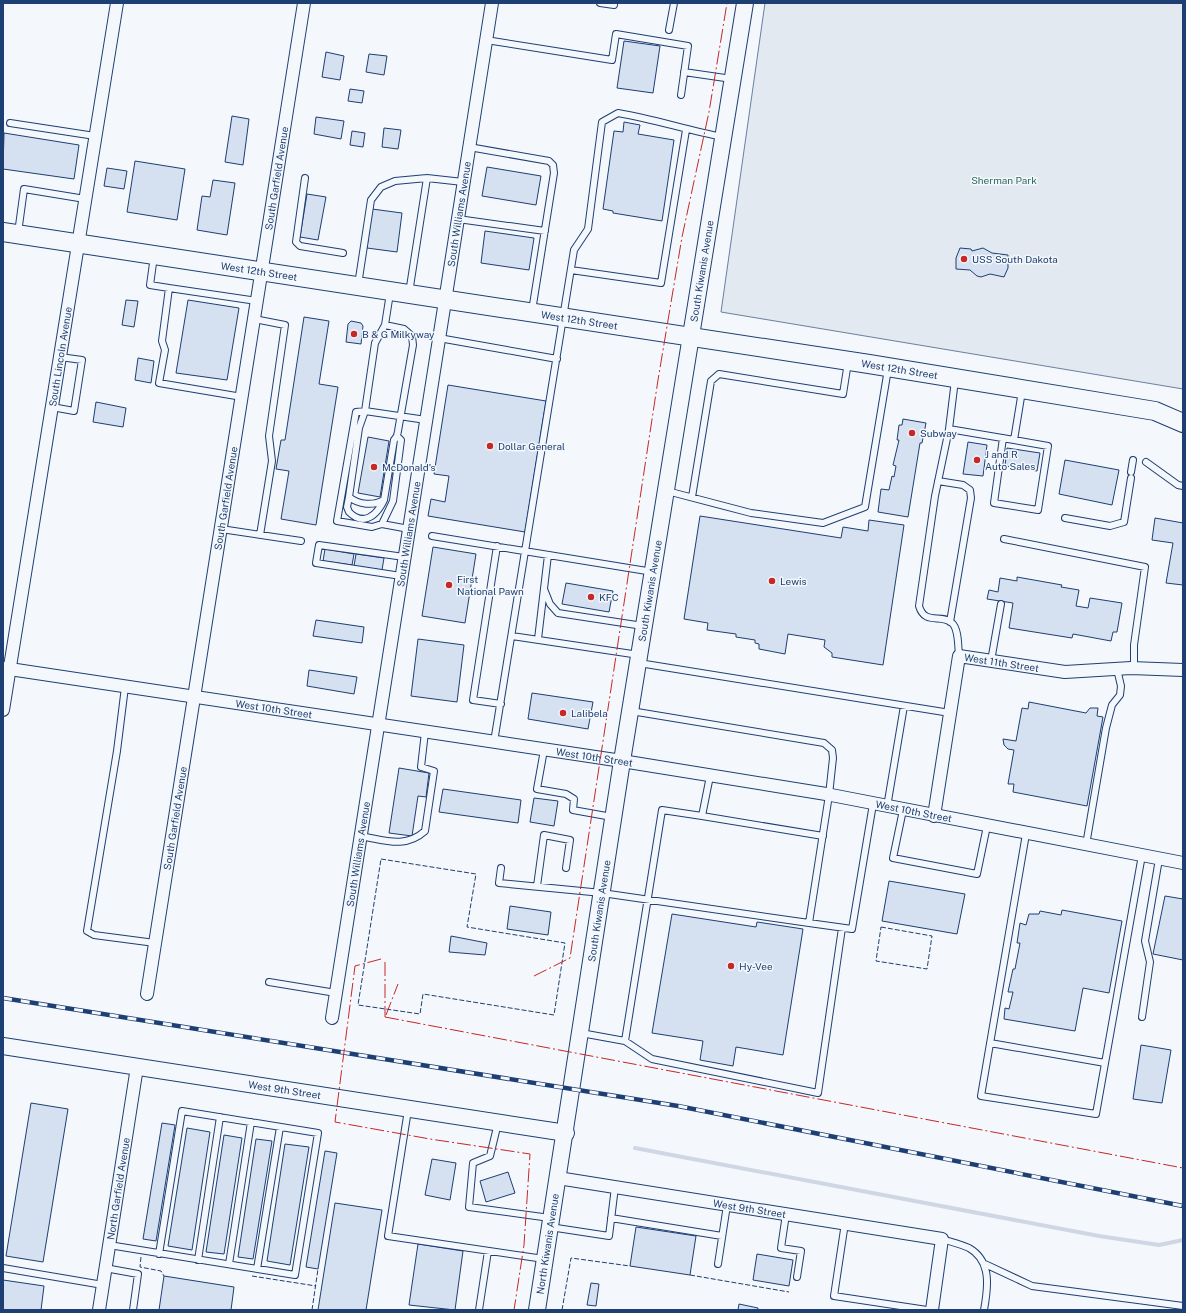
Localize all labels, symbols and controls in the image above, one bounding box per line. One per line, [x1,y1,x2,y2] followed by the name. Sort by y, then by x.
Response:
[262,125,290,231] street label: South Garfield Avenue
[445,160,473,267] street label: South Williams Avenue
[971,174,1037,186] park label: Sherman Park
[687,219,716,323] street label: South Kiwanis Avenue
[972,253,1058,265] place label: USS South Dakota
[959,254,969,264] marker: USS South Dakota
[220,259,298,283] street label: West 12th Street
[46,305,74,407] street label: South Lincoln Avenue
[540,308,619,332] street label: West 12th Street
[362,328,435,340] place label: B & G Milkyway
[349,329,359,339] marker: B & G Milkyway
[860,357,939,381] street label: West 12th Street
[920,427,958,439] place label: Subway
[907,428,917,438] marker: Subway
[498,440,565,452] place label: Dollar General
[485,441,495,451] marker: Dollar General
[211,445,240,551] street label: South Garfield Avenue
[985,448,1035,472] place label: J and R Auto Sales
[972,455,982,465] marker: J and R Auto Sales
[382,461,435,473] place label: McDonald's
[369,462,379,472] marker: McDonald's
[394,480,423,587] street label: South Williams Avenue
[635,539,664,643] street label: South Kiwanis Avenue
[457,573,524,597] place label: First National Pawn
[780,575,807,587] place label: Lewis
[767,576,777,586] marker: Lewis
[444,580,454,590] marker: First National Pawn
[599,591,619,603] place label: KFC
[586,592,596,602] marker: KFC
[963,651,1040,674] street label: West 11th Street
[235,697,313,720] street label: West 10th Street
[571,707,608,719] place label: Lalibela
[558,708,568,718] marker: Lalibela
[555,745,634,769] street label: West 10th Street
[161,765,189,871] street label: South Garfield Avenue
[875,798,953,824] street label: West 10th Street
[344,800,372,908] street label: South Williams Avenue
[585,859,613,963] street label: South Kiwanis Avenue
[739,960,773,972] place label: Hy-Vee
[726,961,736,971] marker: Hy-Vee
[247,1078,322,1101] street label: West 9th Street
[104,1136,132,1240] street label: North Garfield Avenue
[534,1192,561,1295] street label: North Kiwanis Avenue
[712,1197,787,1220] street label: West 9th Street

